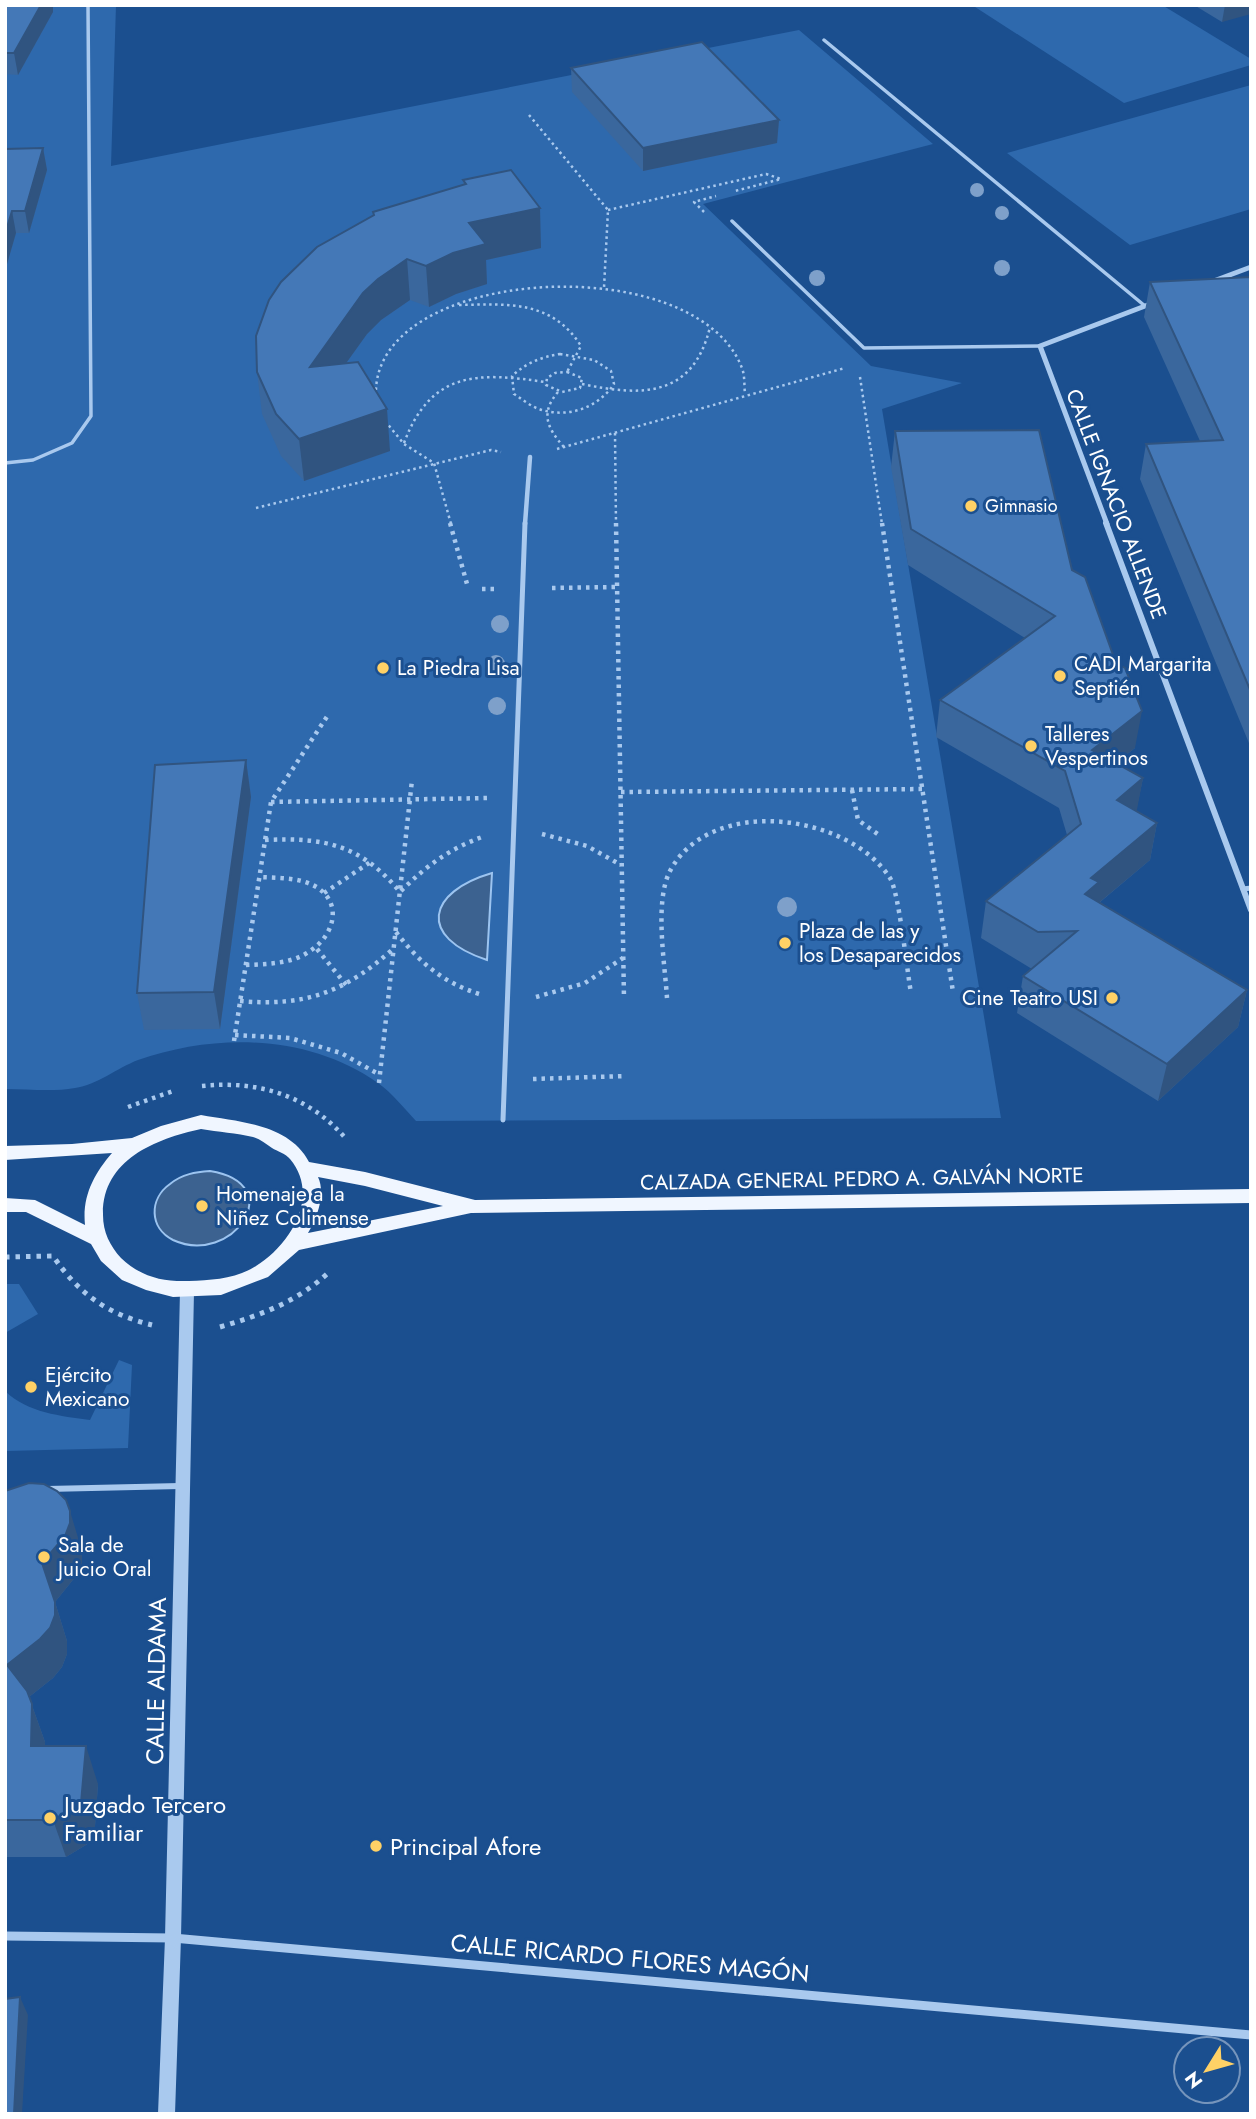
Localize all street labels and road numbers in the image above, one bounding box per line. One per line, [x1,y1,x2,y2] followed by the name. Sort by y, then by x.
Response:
[1058,385,1174,623] street label: CALLE IGNACIO ALLENDE
[640,1160,1084,1198] street label: CALZADA GENERAL PEDRO A. GALVÁN NORTE
[137,1597,175,1765] street label: CALLE ALDAMA
[449,1925,811,1991] street label: CALLE RICARDO FLORES MAGÓN

